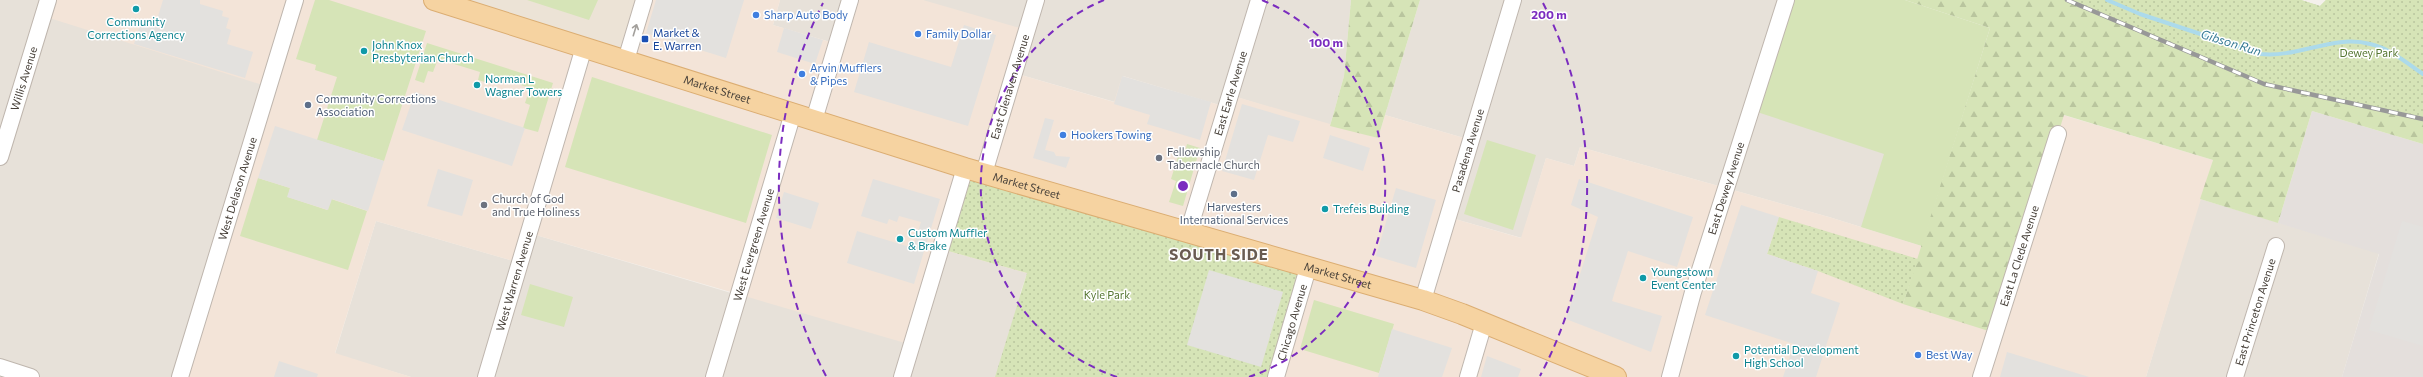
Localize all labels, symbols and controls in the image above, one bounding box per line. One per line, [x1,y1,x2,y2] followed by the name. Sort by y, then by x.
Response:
[131,4,141,14] marker: Community Corrections Agency
[1531,7,1567,21] text: 200 m
[764,8,848,21] place label: Sharp Auto Body
[751,10,761,20] marker: Sharp Auto Body
[87,15,185,41] place label: Community Corrections Agency
[632,24,639,37] one-way arrow
[653,26,701,52] place label: Market & E. Warren
[2199,26,2263,58] water label: Gibson Run
[926,27,992,40] place label: Family Dollar
[913,29,923,39] marker: Family Dollar
[988,32,1031,141] street label: East Glenaven Avenue
[640,34,650,44] marker: Market & E. Warren
[1309,35,1343,49] text: 100 m
[372,38,474,64] place label: John Knox Presbyterian Church
[8,45,39,112] street label: Willis Avenue
[359,46,369,56] marker: John Knox Presbyterian Church
[2340,46,2398,59] park label: Dewey Park
[1211,49,1249,137] street label: East Earle Avenue
[810,61,882,87] place label: Arvin Mufflers & Pipes
[797,69,807,79] marker: Arvin Mufflers & Pipes
[485,72,562,98] place label: Norman L Wagner Towers
[682,72,753,106] street label: Market Street
[472,80,482,90] marker: Norman L Wagner Towers
[316,92,436,118] place label: Community Corrections Association
[303,100,313,110] marker: Community Corrections Association
[1449,107,1486,194] street label: Pasadena Avenue
[1071,128,1152,141] place label: Hookers Towing
[1058,130,1068,140] marker: Hookers Towing
[215,135,259,242] street label: West Delason Avenue
[1705,140,1746,236] street label: East Dewey Avenue
[1167,145,1260,171] place label: Fellowship Tabernacle Church
[1154,153,1164,163] marker: Fellowship Tabernacle Church
[991,169,1063,201] street label: Market Street
[1176,179,1190,193] centre of rings
[730,187,776,302] street label: West Evergreen Avenue
[1229,189,1239,199] marker: Harvesters International Services
[492,192,580,218] place label: Church of God and True Holiness
[479,200,489,210] marker: Church of God and True Holiness
[1180,200,1288,226] place label: Harvesters International Services
[1333,202,1409,215] place label: Trefeis Building
[1997,203,2041,308] street label: East La Clede Avenue
[1320,204,1330,214] marker: Trefeis Building
[908,226,988,252] place label: Custom Muffler & Brake
[493,229,535,333] street label: West Warren Avenue
[895,234,905,244] marker: Custom Muffler & Brake
[1169,245,1269,263] district label: SOUTH SIDE
[2232,257,2278,367] street label: East Princeton Avenue
[1303,259,1374,291] street label: Market Street
[1651,265,1716,291] place label: Youngstown Event Center
[1638,273,1648,283] marker: Youngstown Event Center
[1274,282,1309,362] street label: Chicago Avenue
[1084,288,1130,301] park label: Kyle Park
[1744,343,1859,369] place label: Potential Development High School
[1926,348,1973,361] place label: Best Way
[1913,350,1923,360] marker: Best Way
[1731,351,1741,361] marker: Potential Development High School

